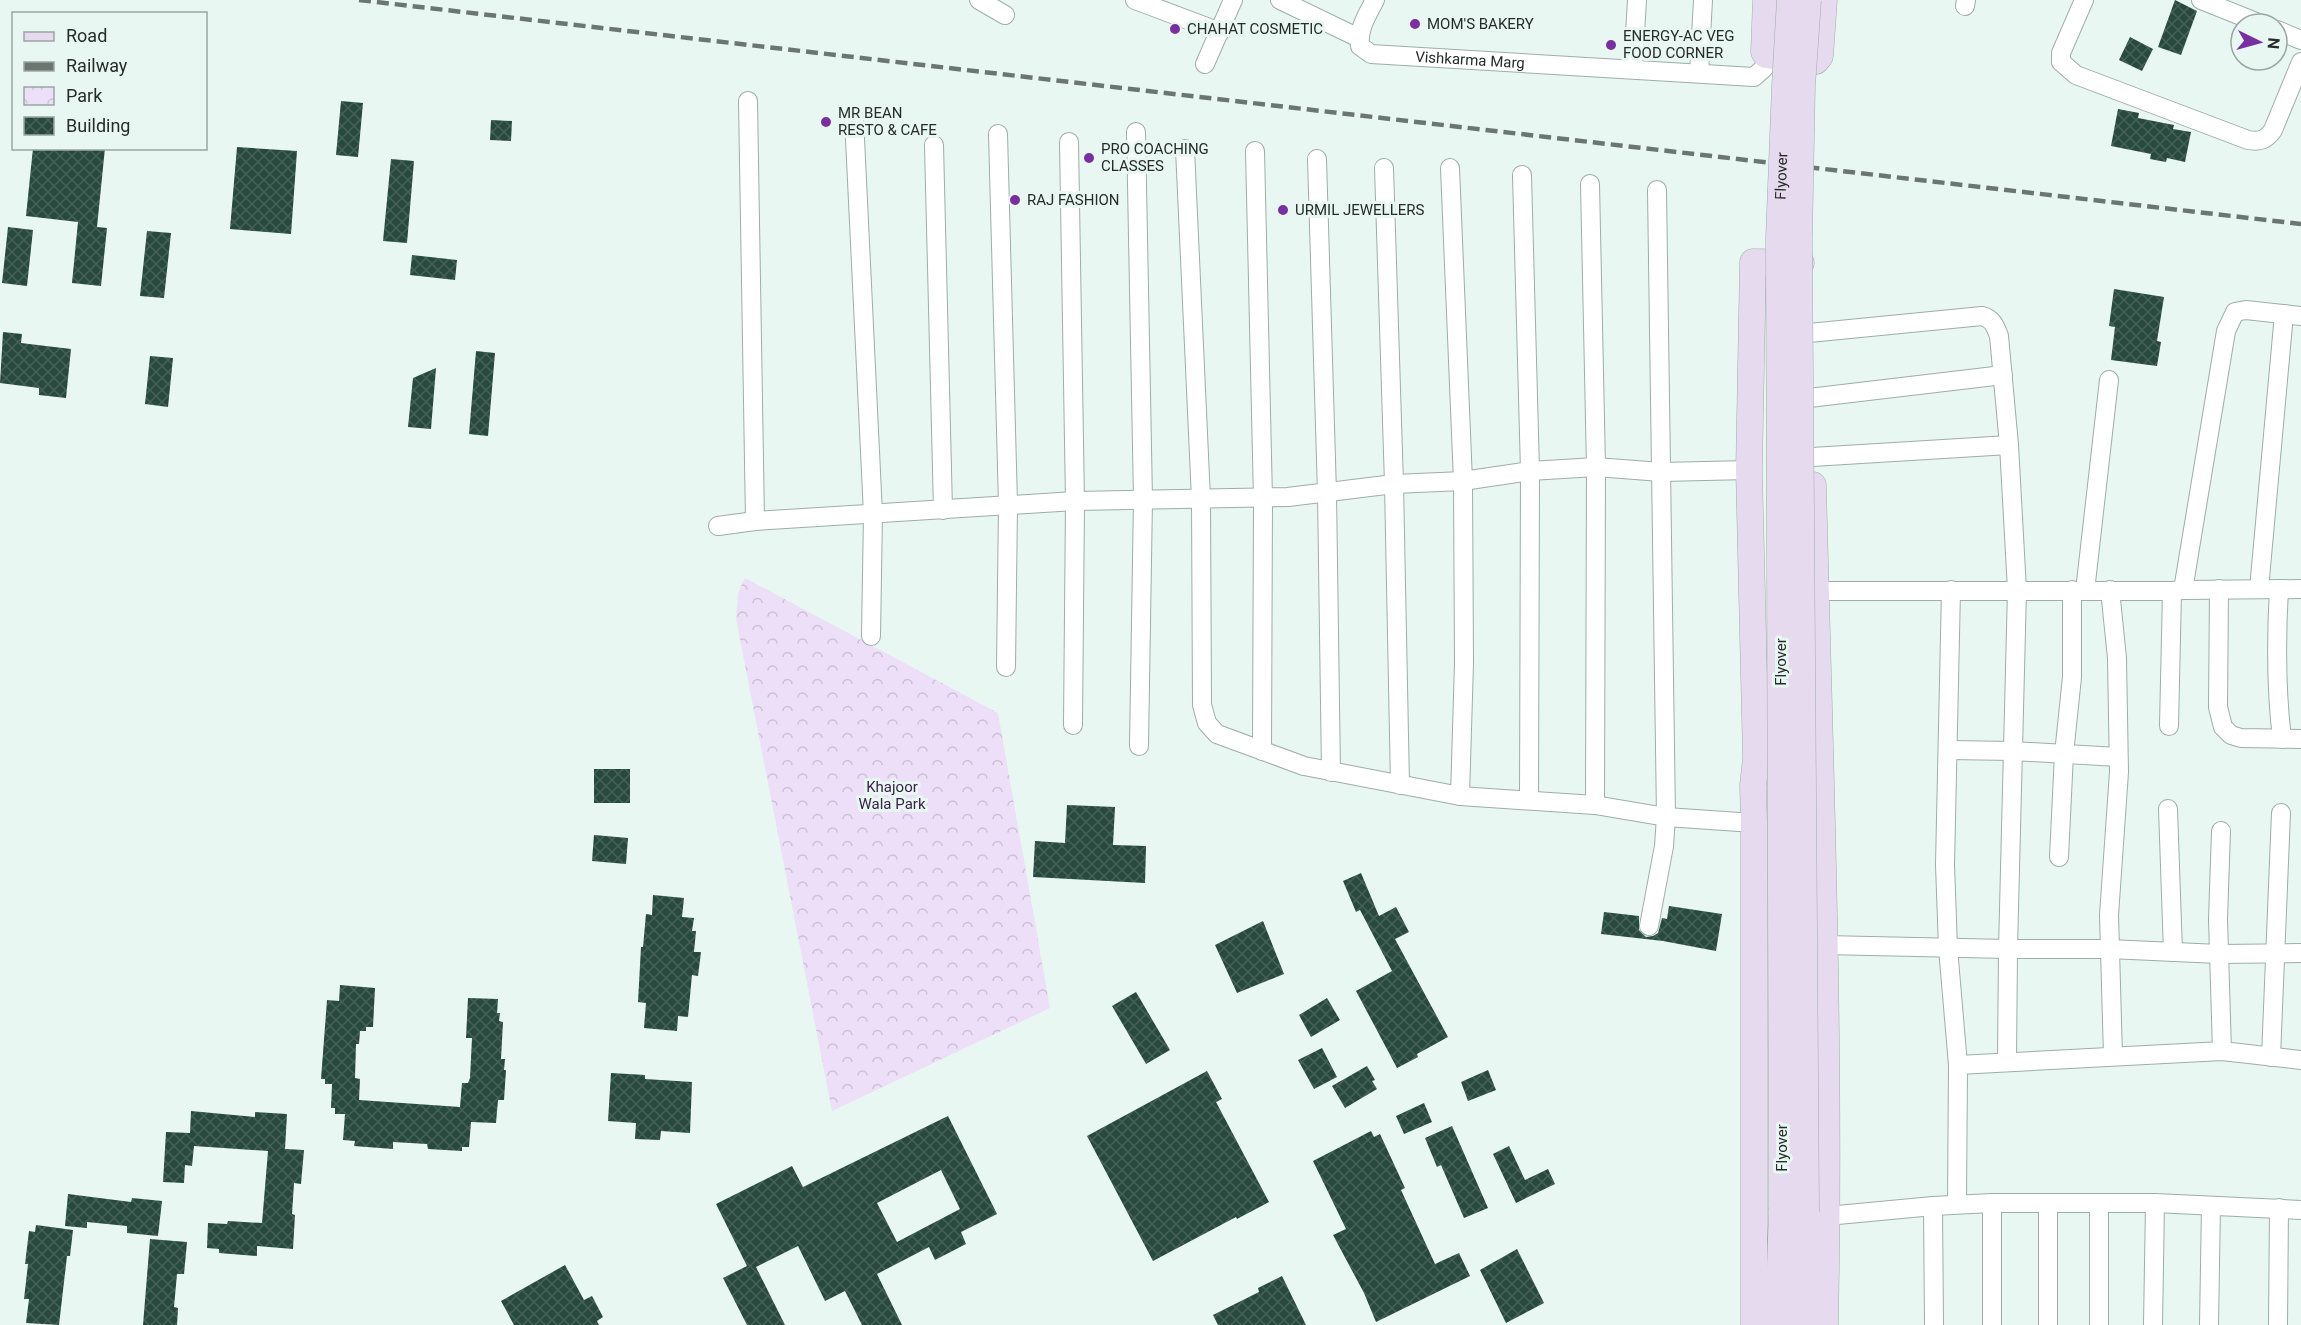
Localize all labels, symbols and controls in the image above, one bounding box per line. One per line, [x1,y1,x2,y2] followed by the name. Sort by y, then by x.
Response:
[12,12,207,150] legend
[2229,12,2289,72] north arrow
[1427,15,1534,33] place label: MOM'S BAKERY
[1408,17,1422,31] marker: MOM'S BAKERY
[1187,20,1323,38] place label: CHAHAT COSMETIC
[1168,22,1182,36] marker: CHAHAT COSMETIC
[66,25,107,46] text: Road
[1623,27,1734,62] place label: ENERGY-AC VEG FOOD CORNER
[2263,37,2283,50] text: N
[1604,38,1618,52] marker: ENERGY-AC VEG FOOD CORNER
[1415,48,1525,72] street label: Vishkarma Marg
[66,55,128,76] text: Railway
[66,85,103,106] text: Park
[838,104,937,139] place label: MR BEAN RESTO & CAFE
[66,115,130,136] text: Building
[819,115,833,129] marker: MR BEAN RESTO & CAFE
[1101,140,1209,175] place label: PRO COACHING CLASSES
[1082,151,1096,165] marker: PRO COACHING CLASSES
[1771,152,1791,200] street label: Flyover
[1027,191,1120,209] place label: RAJ FASHION
[1008,193,1022,207] marker: RAJ FASHION
[1295,201,1425,219] place label: URMIL JEWELLERS
[1276,203,1290,217] marker: URMIL JEWELLERS
[1772,638,1790,686] street label: Flyover
[859,778,926,813] park label: Khajoor Wala Park
[1773,1124,1791,1172] street label: Flyover

